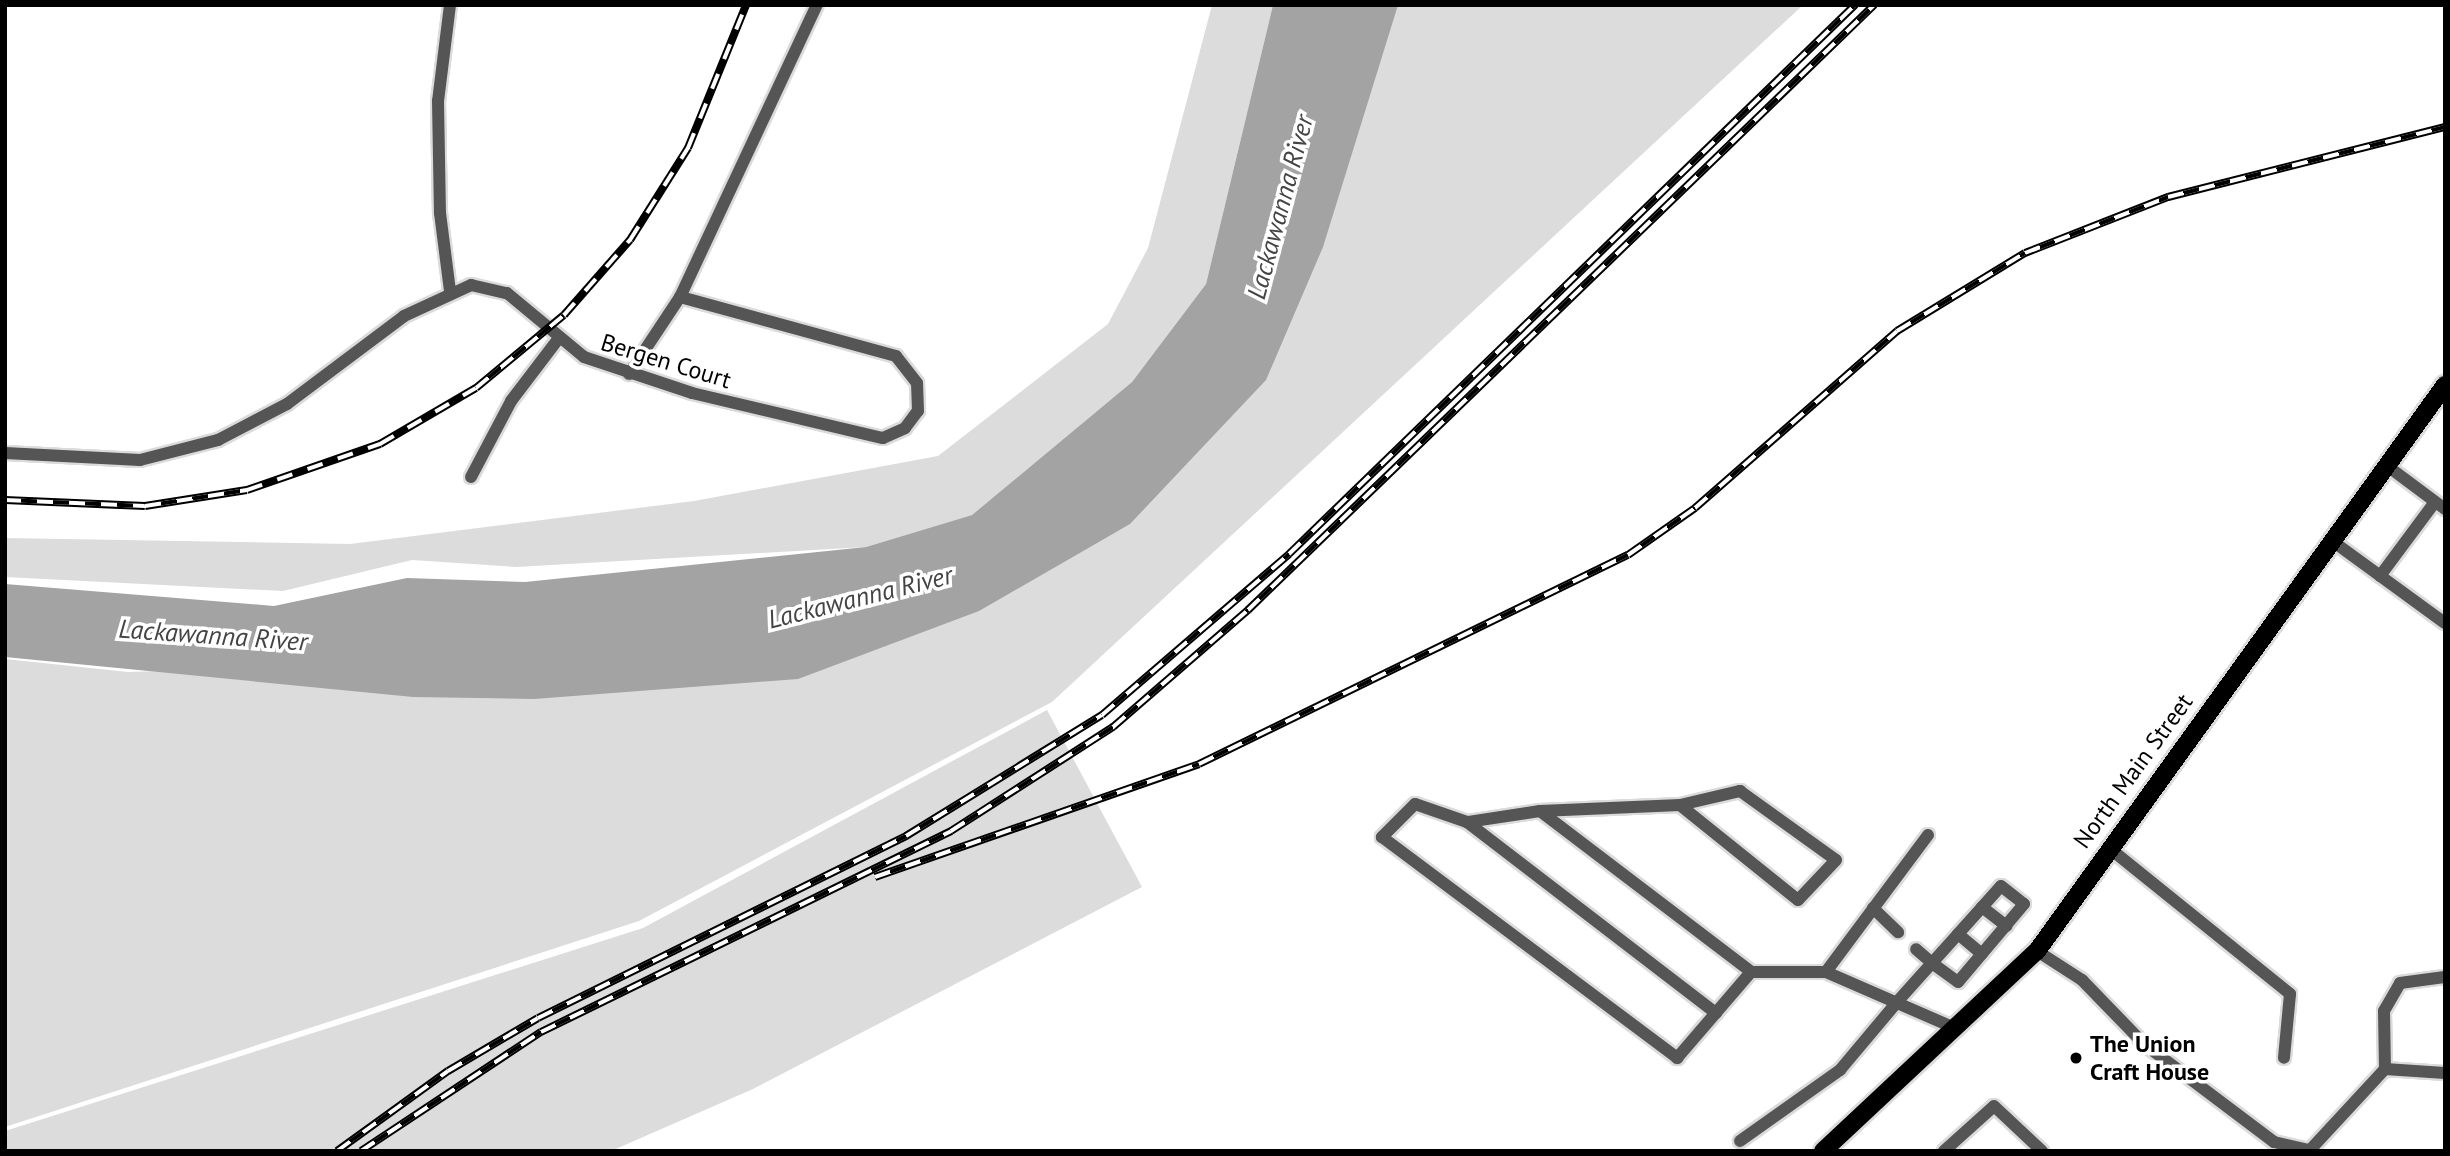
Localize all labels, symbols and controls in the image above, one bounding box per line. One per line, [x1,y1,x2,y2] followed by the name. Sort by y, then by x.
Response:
[1240,112,1320,302] water label: Lackawanna River
[597,328,735,394] street label: Bergen Court
[764,559,956,635] water label: Lackawanna River
[118,613,308,657] water label: Lackawanna River
[2067,688,2199,854] street label: North Main Street
[2090,1030,2209,1086] place label: The Union Craft House
[2068,1050,2084,1066] marker: The Union Craft House

